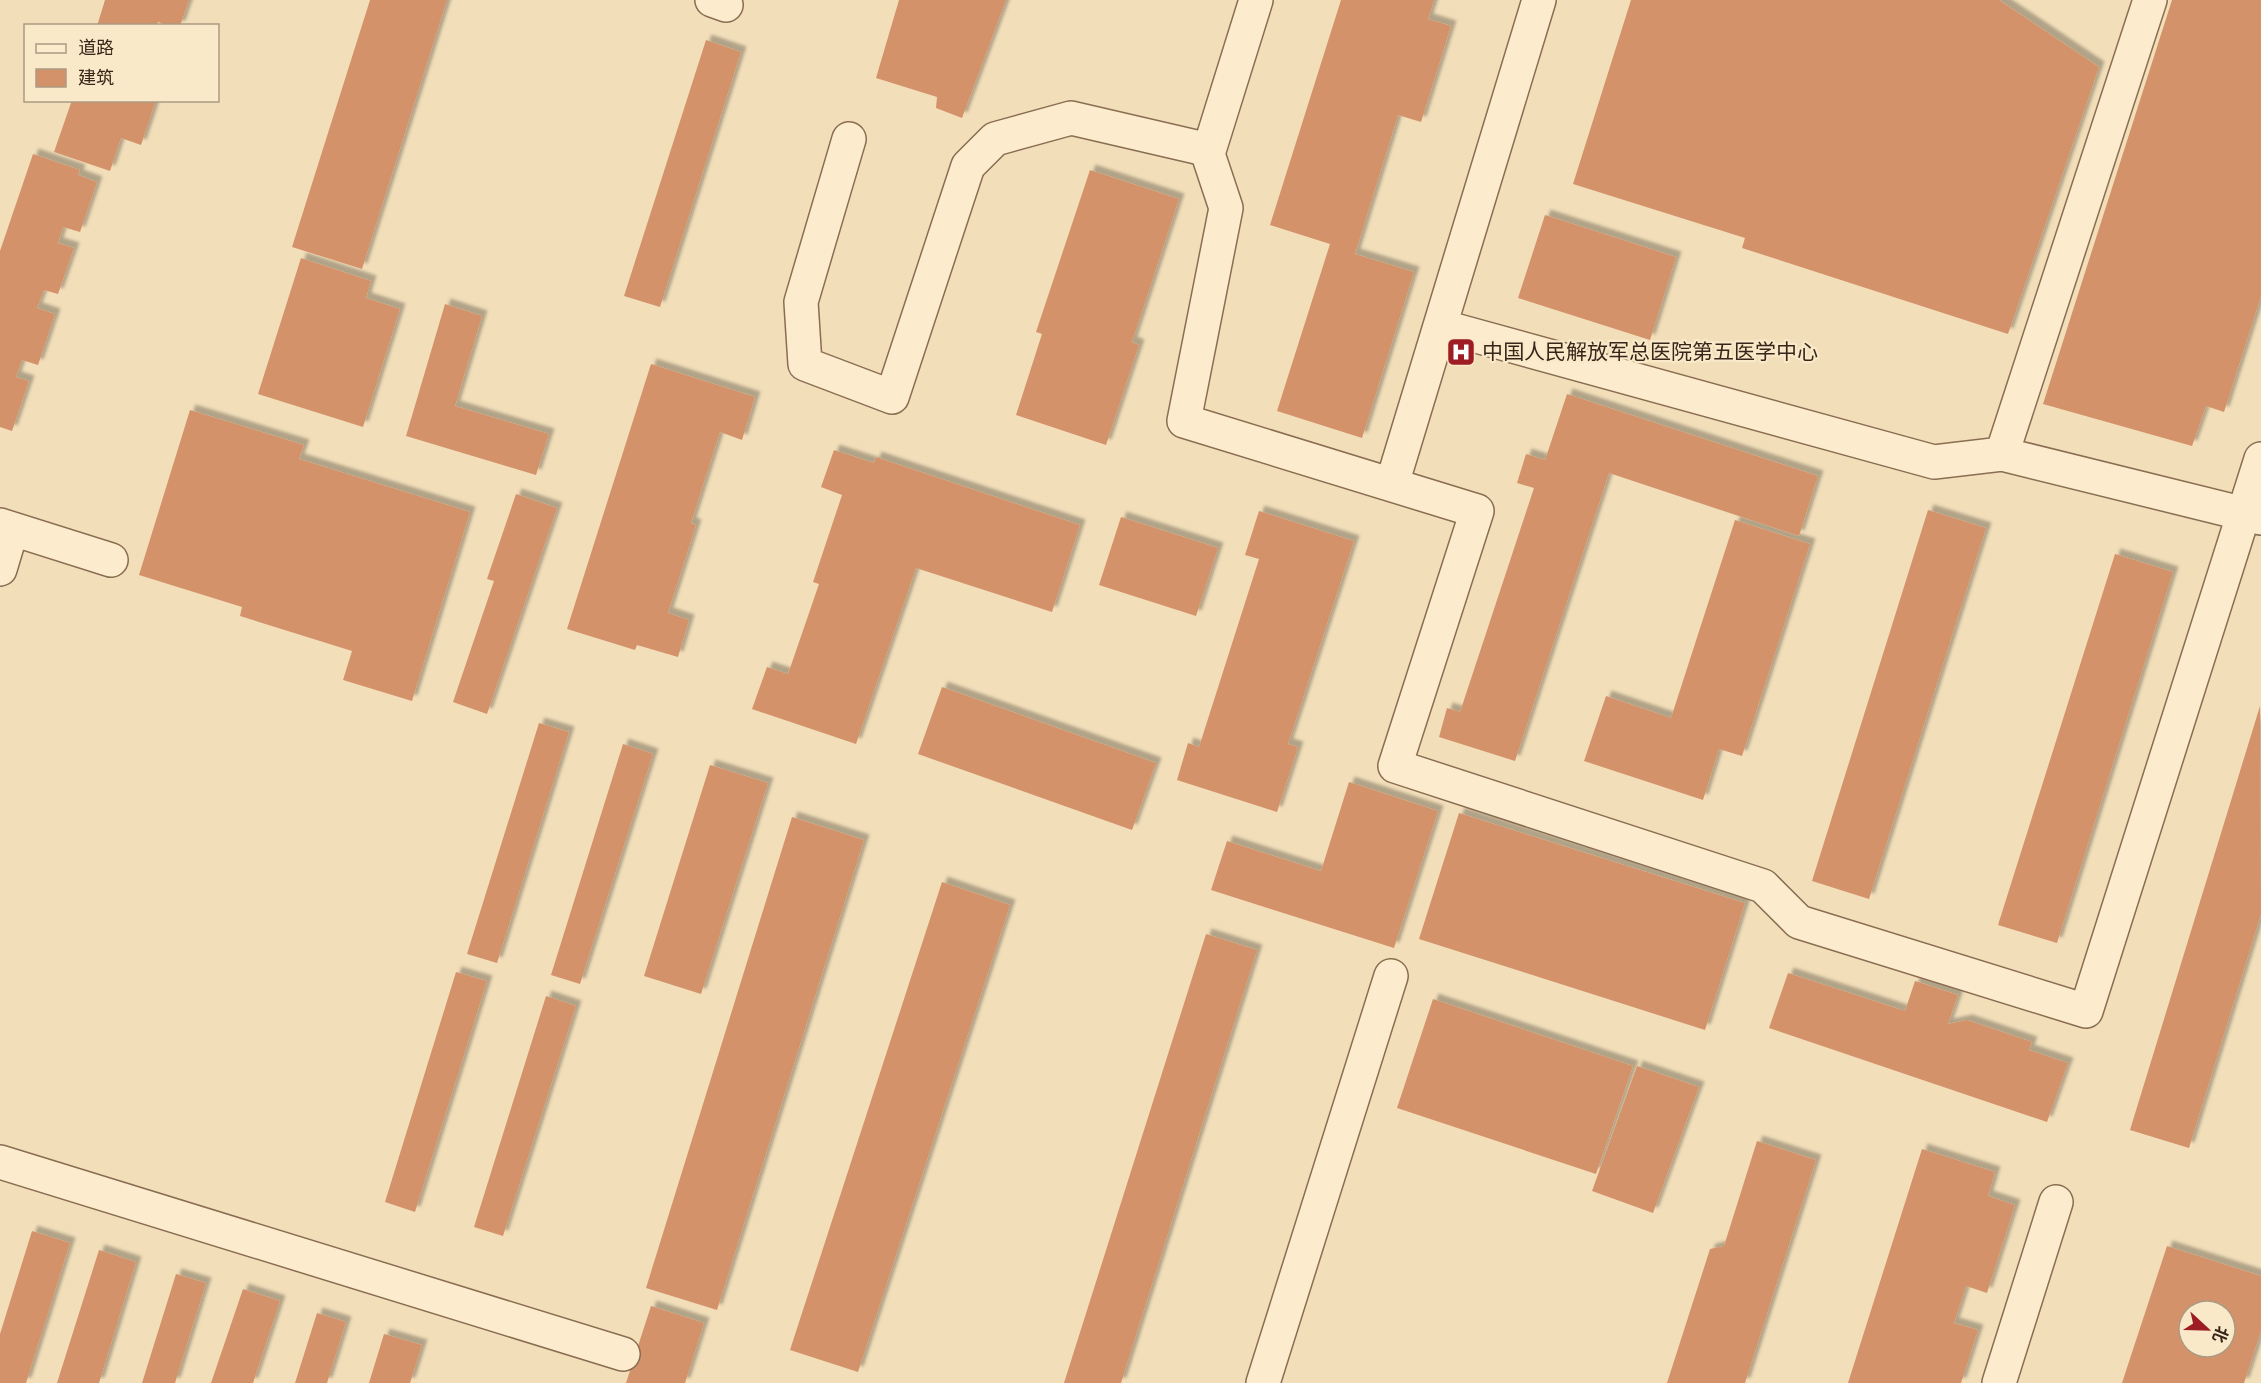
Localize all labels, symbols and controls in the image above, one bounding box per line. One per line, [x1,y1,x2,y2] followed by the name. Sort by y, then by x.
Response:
[24,24,219,102] legend
[78,38,114,58] text: 道路
[78,68,114,88] text: 建筑
[1445,336,1477,368] hospital icon: 中国人民解放军总医院第五医学中心
[1482,340,1818,364] place label: 中国人民解放军总医院第五医学中心
[2177,1299,2237,1359] north arrow
[2210,1324,2231,1345] text: 北

